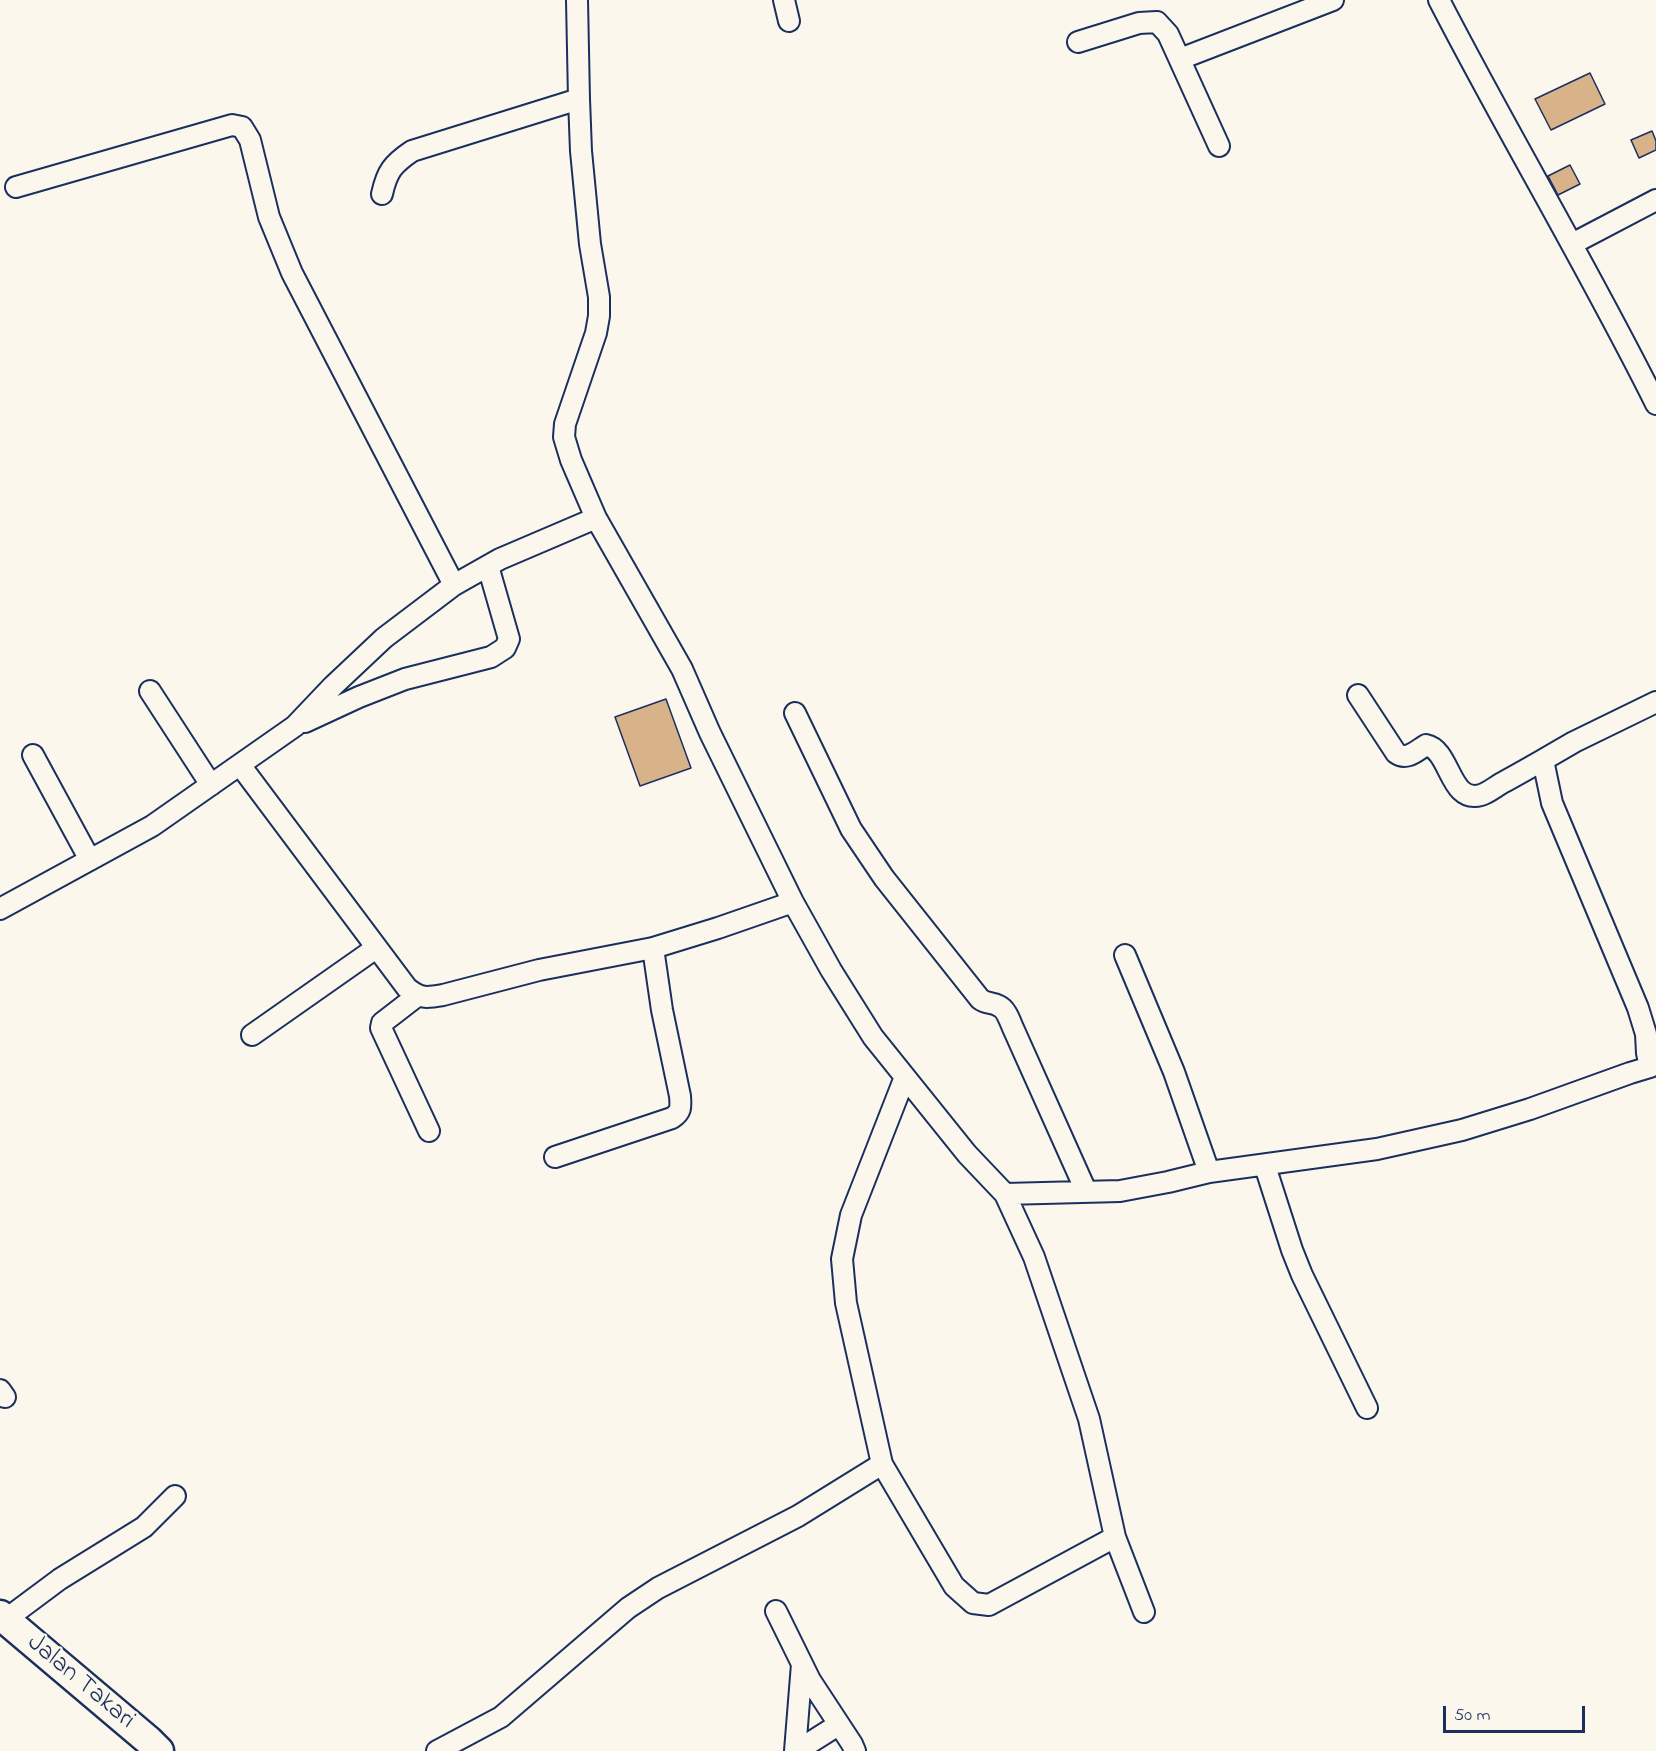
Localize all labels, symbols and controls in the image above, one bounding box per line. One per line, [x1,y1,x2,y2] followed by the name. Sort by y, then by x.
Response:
[20,1629,140,1737] street label: Jalan Takari
[1446,1694,1588,1732] scale bar
[1454,1703,1491,1729] text: 50 m

